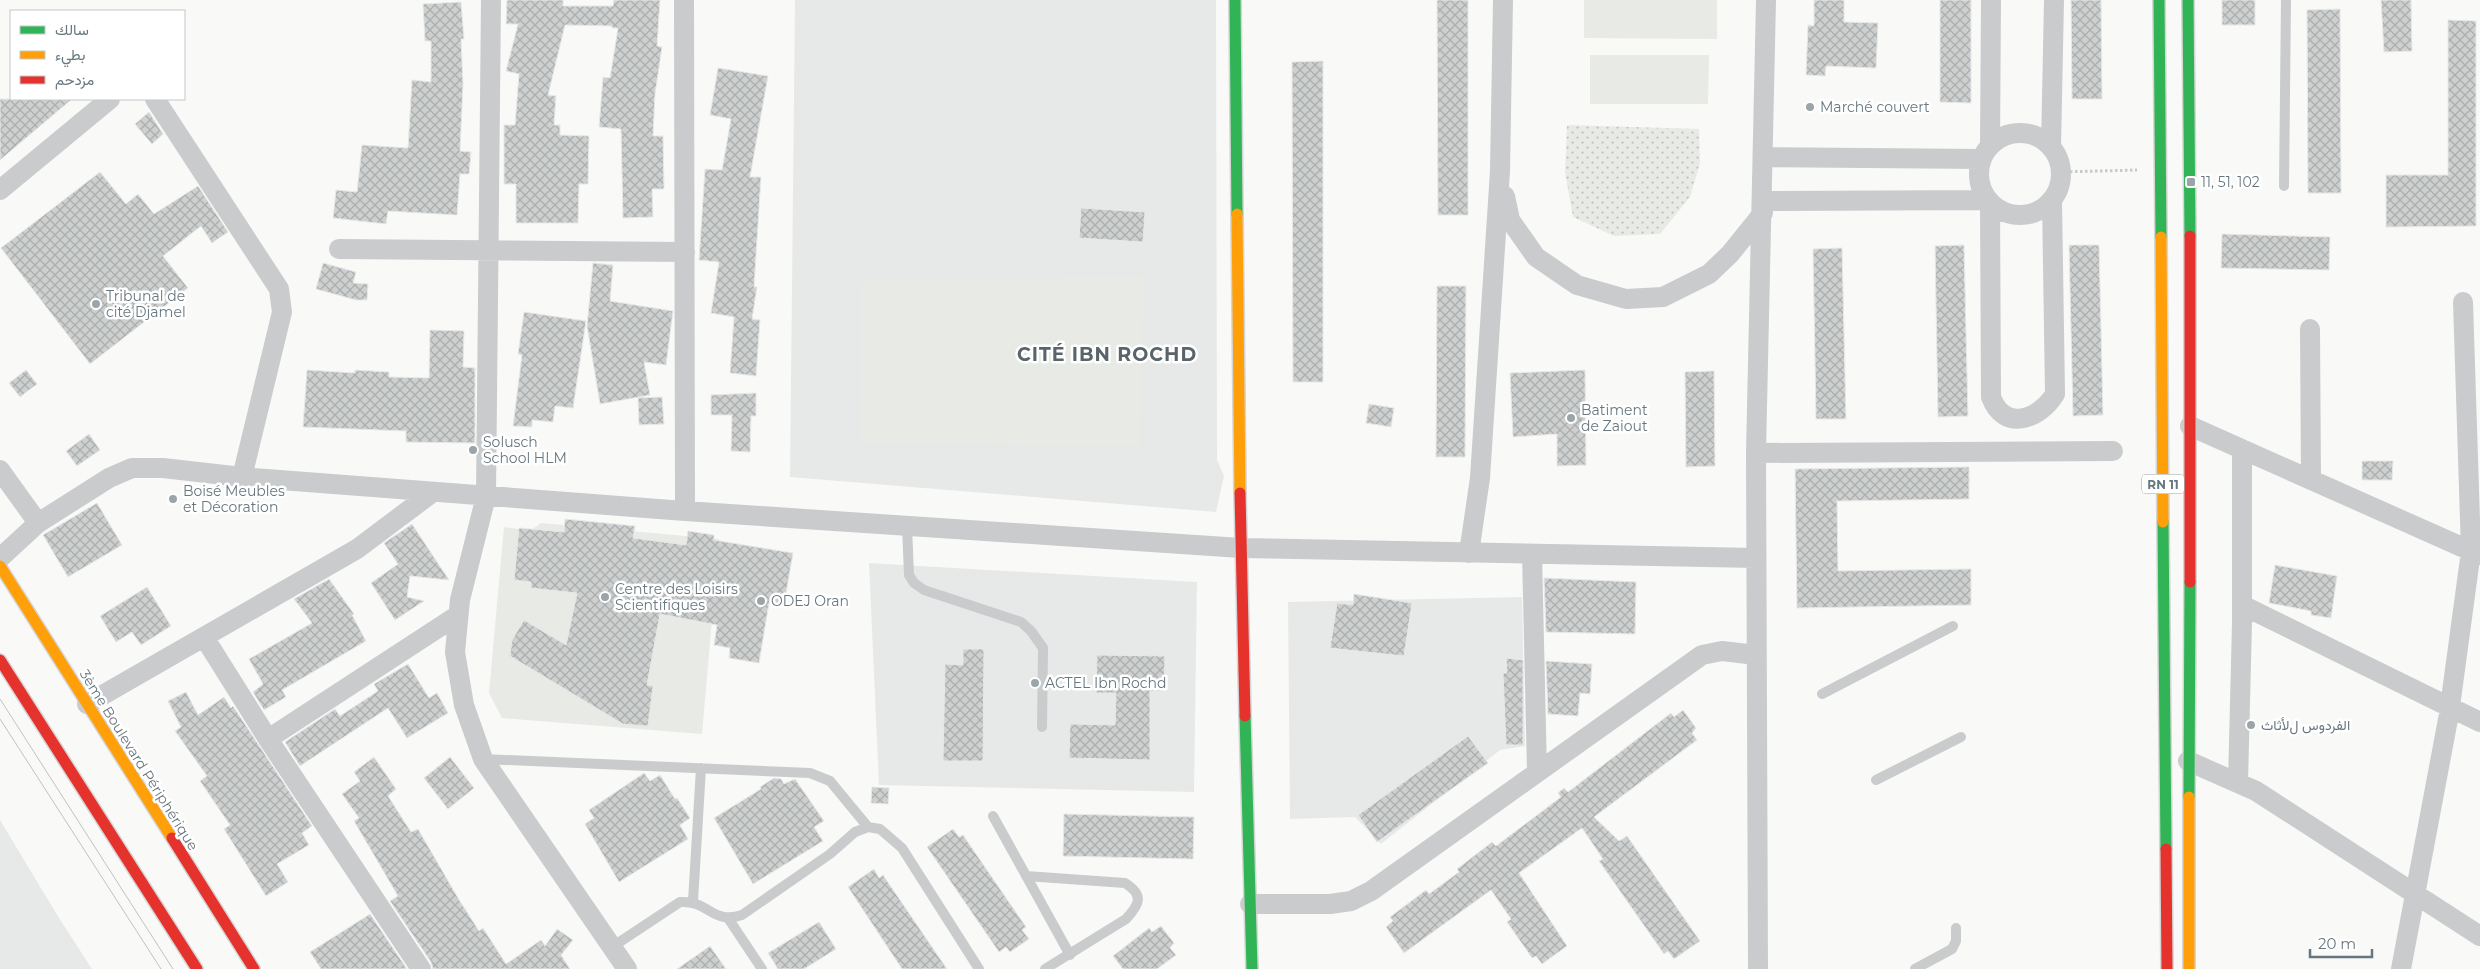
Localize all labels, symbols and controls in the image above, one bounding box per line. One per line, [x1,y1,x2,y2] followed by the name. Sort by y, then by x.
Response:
[10,10,185,100] legend
[55,20,89,39] text: سالك
[55,45,85,68] text: بطيء
[55,70,94,90] text: مزدحم
[1820,98,1930,116] place label: Marché couvert
[1804,101,1816,113] marker: Marché couvert
[2201,173,2260,191] place label: 11, 51, 102
[2185,176,2197,188] marker: 11, 51, 102
[106,287,186,321] place label: Tribunal de cité Djamel
[90,298,102,310] marker: Tribunal de cité Djamel
[1017,343,1197,366] district label: CITÉ IBN ROCHD
[1581,401,1648,435] place label: Batiment de Zaiout
[1565,412,1577,424] marker: Batiment de Zaiout
[483,433,567,467] place label: Solusch School HLM
[467,444,479,456] marker: Solusch School HLM
[2142,474,2184,494] road number: RN 11
[183,482,285,516] place label: Boisé Meubles et Décoration
[167,493,179,505] marker: Boisé Meubles et Décoration
[615,580,738,614] place label: Centre des Loisirs Scientifiques
[599,591,611,603] marker: Centre des Loisirs Scientifiques
[771,592,849,610] place label: ODEJ Oran
[755,595,767,607] marker: ODEJ Oran
[76,666,202,854] street label: 3ème Boulevard Périphérique
[1045,674,1166,692] place label: ACTEL Ibn Rochd
[1029,677,1041,689] marker: ACTEL Ibn Rochd
[2261,716,2350,735] place label: الفردوس لﻷثاث
[2245,719,2257,731] marker: الفردوس لﻷثاث
[2310,926,2372,958] scale bar
[2318,934,2356,953] text: 20 m

